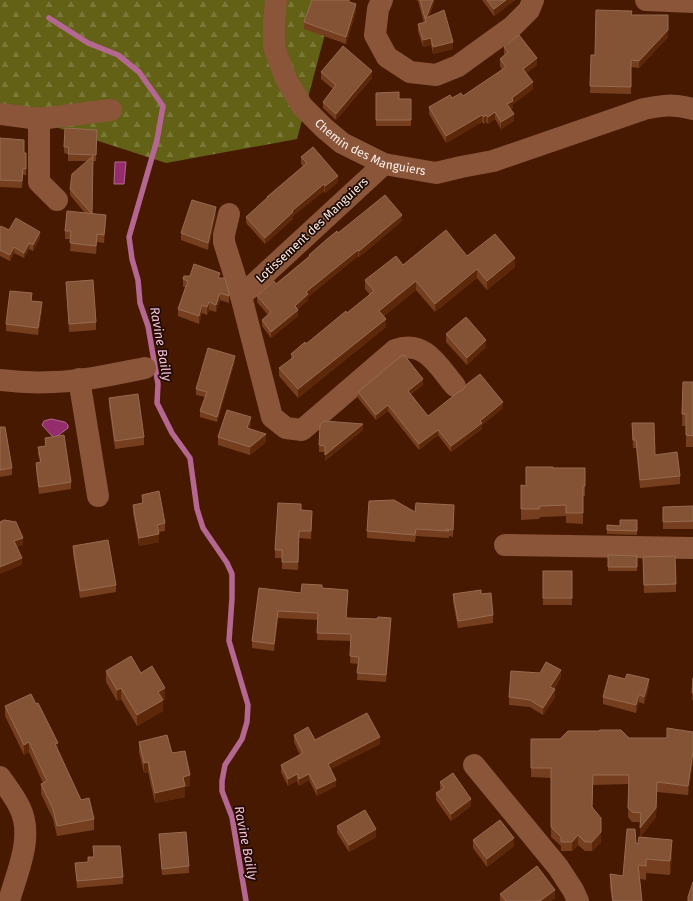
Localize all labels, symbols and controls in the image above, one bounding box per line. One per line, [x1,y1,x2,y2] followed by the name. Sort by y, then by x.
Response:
[312,116,427,178] street label: Chemin des Manguiers
[253,174,371,286] street label: Lotissement des Manguiers
[147,306,175,383] water label: Ravine Bailly
[231,805,261,882] water label: Ravine Bailly

